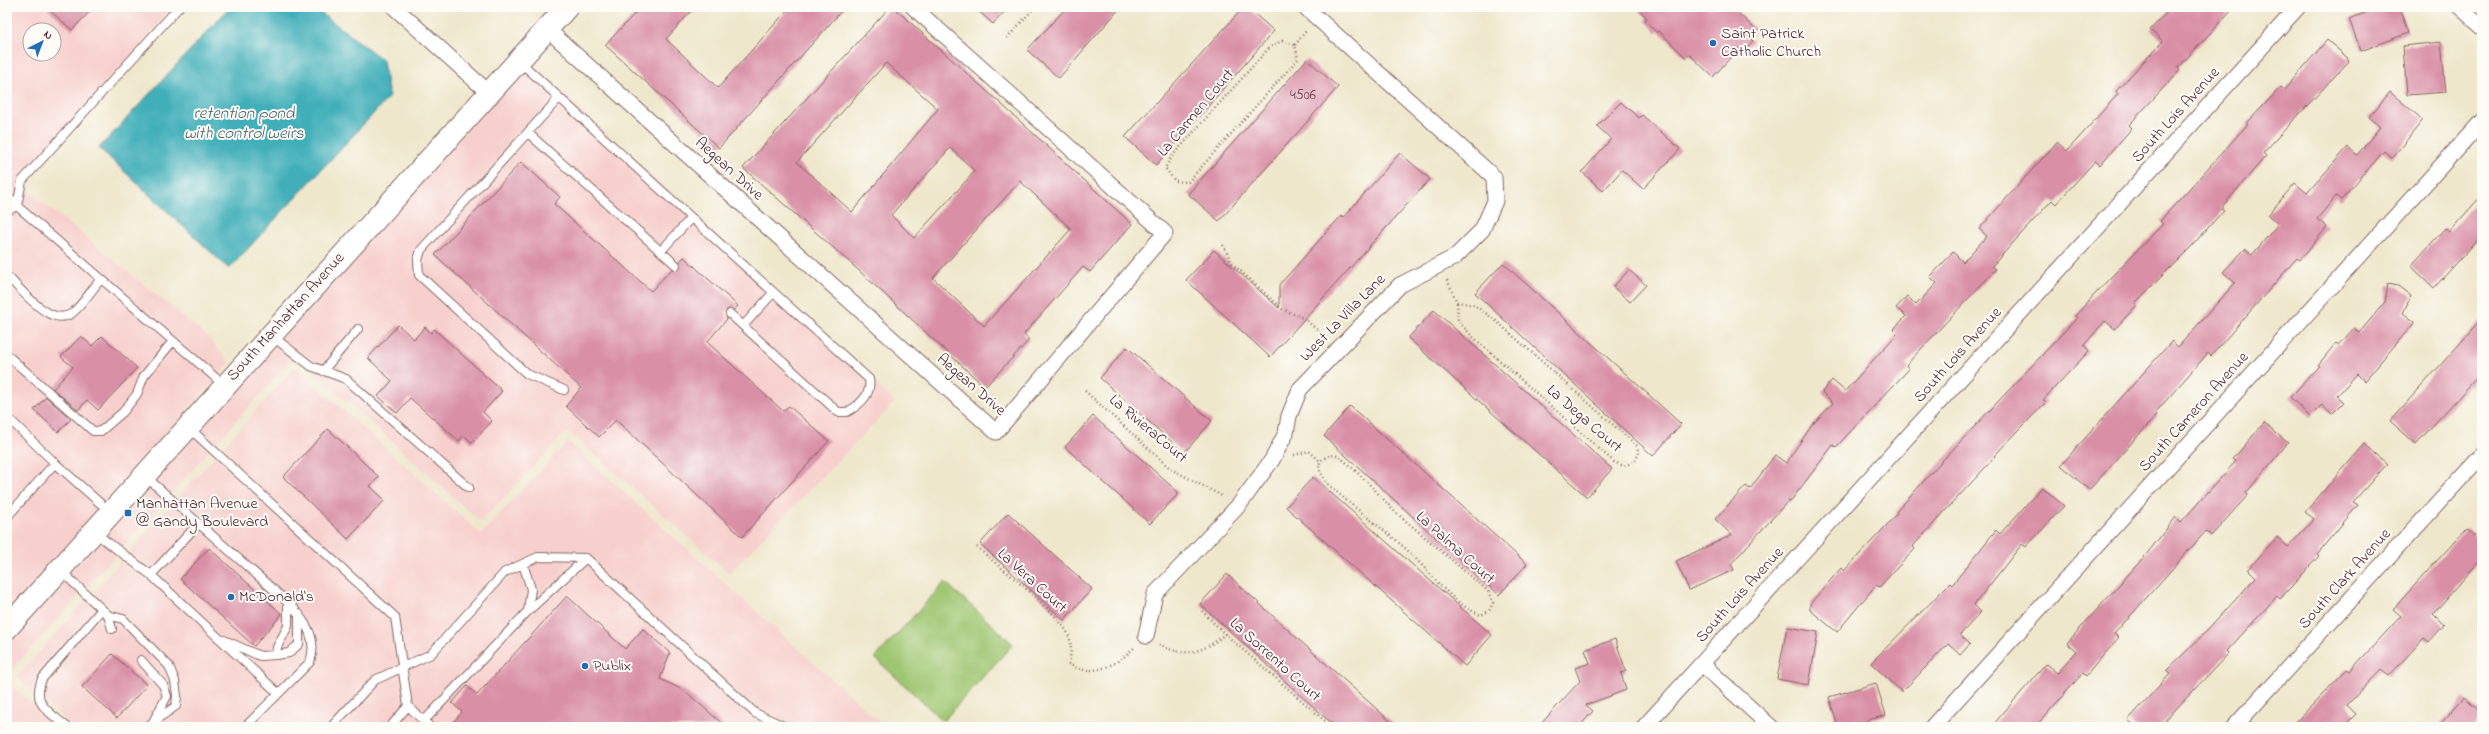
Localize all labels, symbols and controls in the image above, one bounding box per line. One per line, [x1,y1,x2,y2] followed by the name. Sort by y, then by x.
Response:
[22,22,62,62] north arrow
[1721,22,1821,64] place label: Saint Patrick Catholic Church
[40,27,56,44] text: N
[1708,38,1718,48] marker: Saint Patrick Catholic Church
[2126,61,2226,168] street label: South Lois Avenue
[1152,63,1241,162] street label: La Carmen Court
[1290,85,1316,106] house number: 4506
[184,101,304,146] water label: retention pond with control weirs
[689,132,769,207] street label: Aegean Drive
[221,247,351,387] street label: South Manhattan Avenue
[1295,268,1392,368] street label: West La Villa Lane
[1908,301,2008,408] street label: South Lois Avenue
[2133,346,2255,478] street label: South Cameron Avenue
[931,348,1012,423] street label: Aegean Drive
[1541,379,1628,459] street label: La Dega Court
[1103,389,1193,470] street label: La RivieraCourt
[136,492,268,534] place label: Manhattan Avenue @ Gandy Boulevard
[1410,506,1501,591] street label: La Palma Court
[123,508,133,518] marker: Manhattan Avenue @ Gandy Boulevard
[2293,523,2397,635] street label: South Clark Avenue
[1690,541,1790,648] street label: South Lois Avenue
[991,543,1073,620] street label: La Vera Court
[239,585,314,609] place label: McDonald's
[226,592,236,602] marker: McDonald's
[1224,612,1327,708] street label: La Sorrento Court
[593,654,631,678] place label: Publix
[580,661,590,671] marker: Publix

